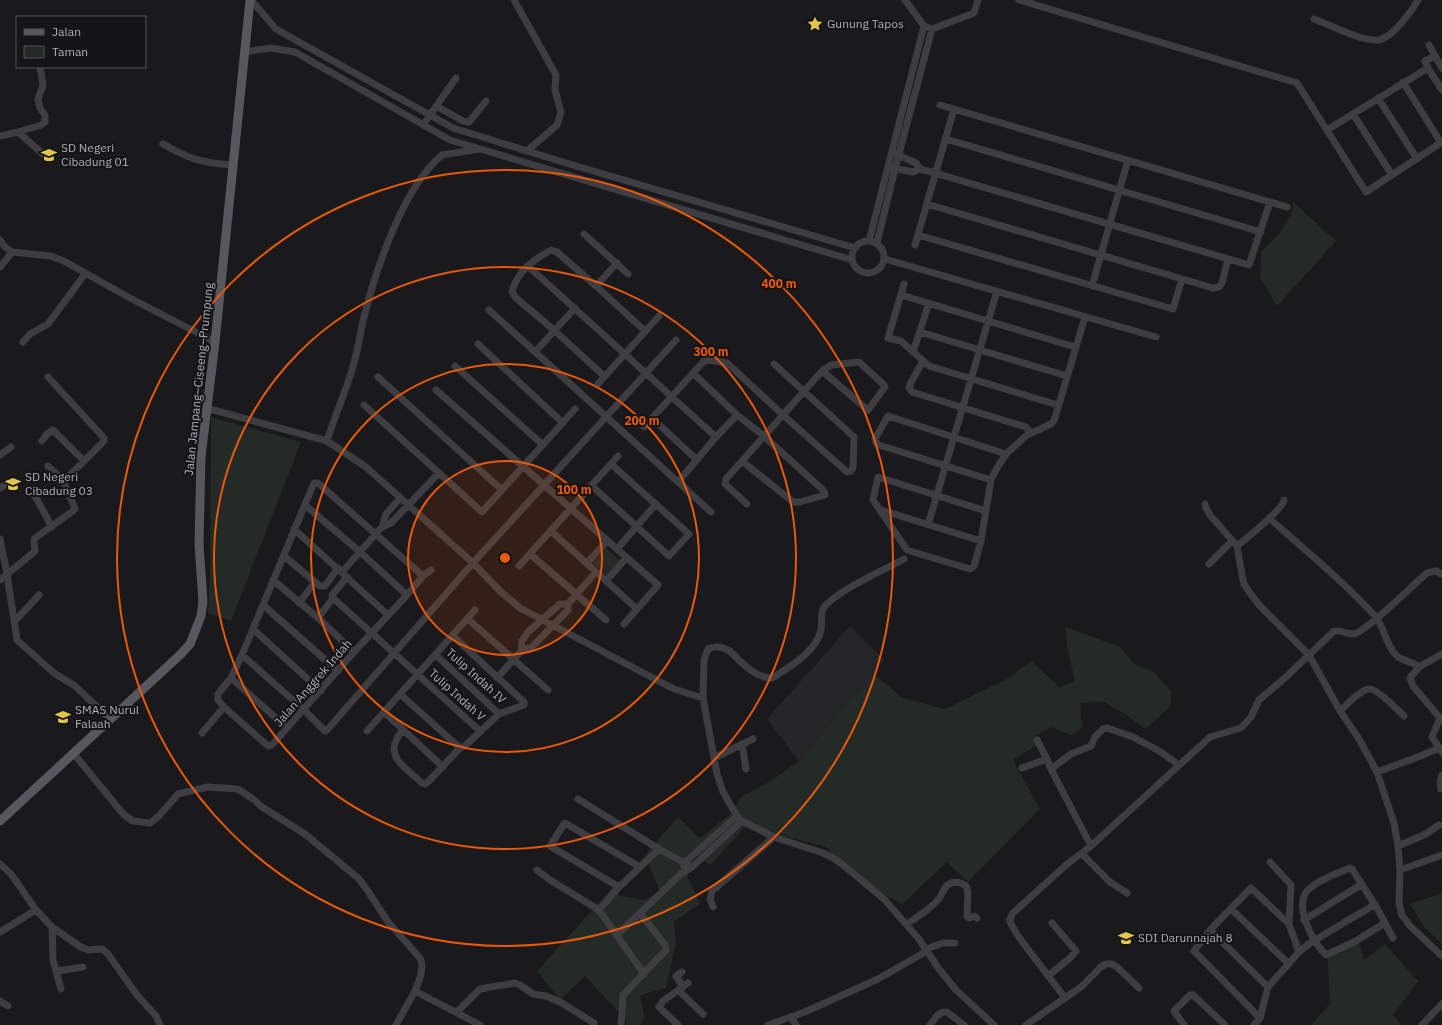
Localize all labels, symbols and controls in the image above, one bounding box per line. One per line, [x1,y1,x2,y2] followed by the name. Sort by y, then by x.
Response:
[806,15,824,33] place icon: Gunung Tapos
[16,16,146,68] legend
[827,16,904,31] place label: Gunung Tapos
[52,24,81,39] text: Jalan
[52,44,88,59] text: Taman
[61,140,129,169] place label: SD Negeri Cibadung 01
[40,146,58,164] school or university icon: SD Negeri Cibadung 01
[761,276,797,291] text: 400 m
[181,281,216,476] street label: Jalan Jampang–Ciseeng–Prumpung
[693,344,729,359] text: 300 m
[624,413,660,428] text: 200 m
[25,469,93,498] place label: SD Negeri Cibadung 03
[4,475,22,493] school or university icon: SD Negeri Cibadung 03
[556,482,592,497] text: 100 m
[498,551,512,565] centre of rings
[271,636,355,729] street label: Jalan Anggrek Indah
[443,645,510,707] street label: Tulip Indah IV
[426,665,489,724] street label: Tulip Indah V
[75,702,139,731] place label: SMAS Nurul Falaah
[54,708,72,726] school or university icon: SMAS Nurul Falaah
[1117,929,1135,947] school or university icon: SDI Darunnajah 8
[1138,930,1233,945] place label: SDI Darunnajah 8

